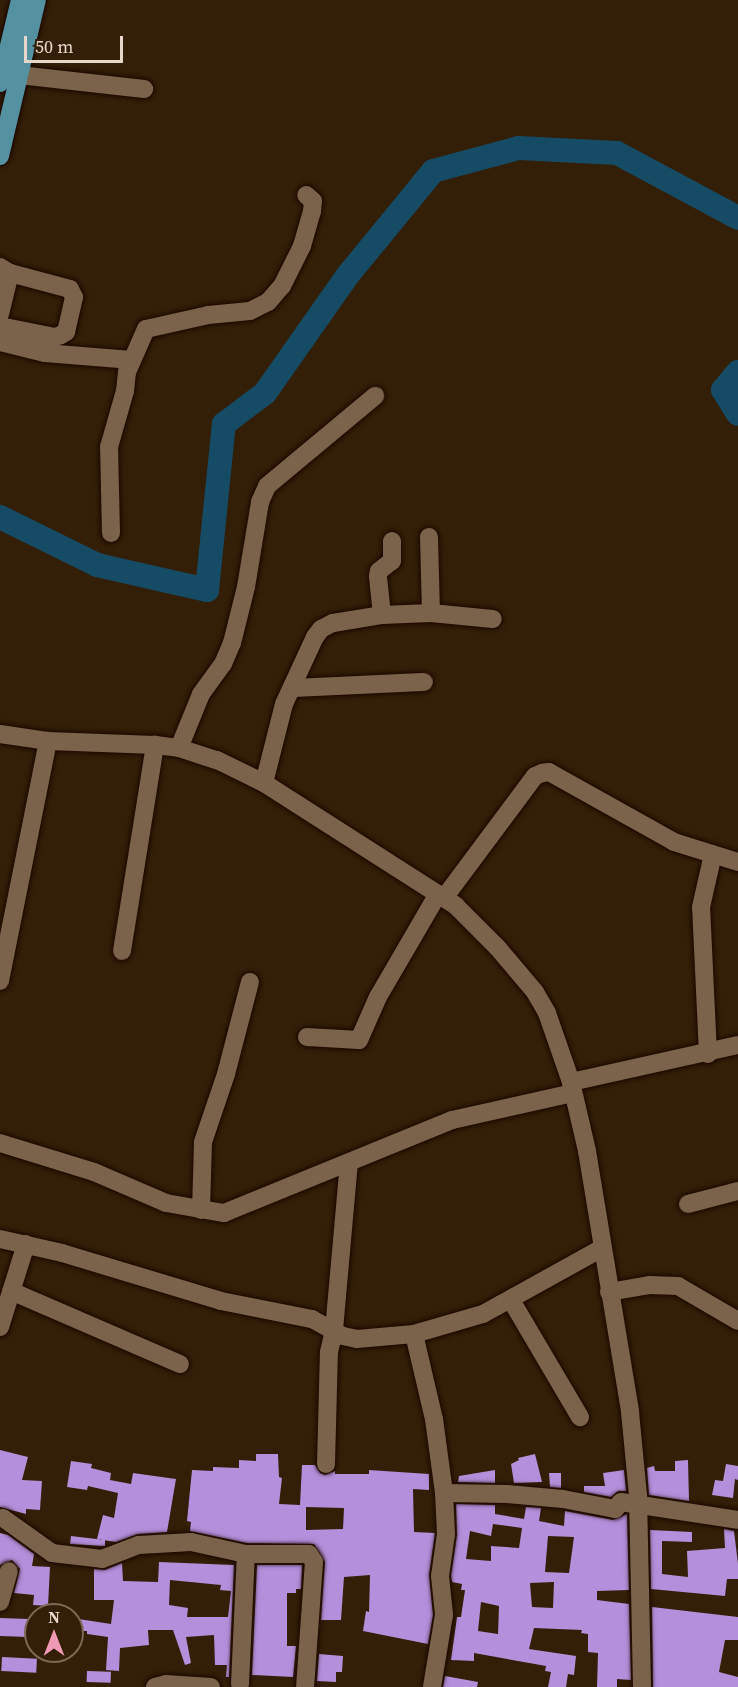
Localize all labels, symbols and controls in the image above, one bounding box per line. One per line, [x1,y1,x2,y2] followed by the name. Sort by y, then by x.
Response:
[27,24,126,62] scale bar
[35,34,73,59] text: 50 m
[24,1603,84,1663] north arrow
[48,1606,60,1628] text: N

